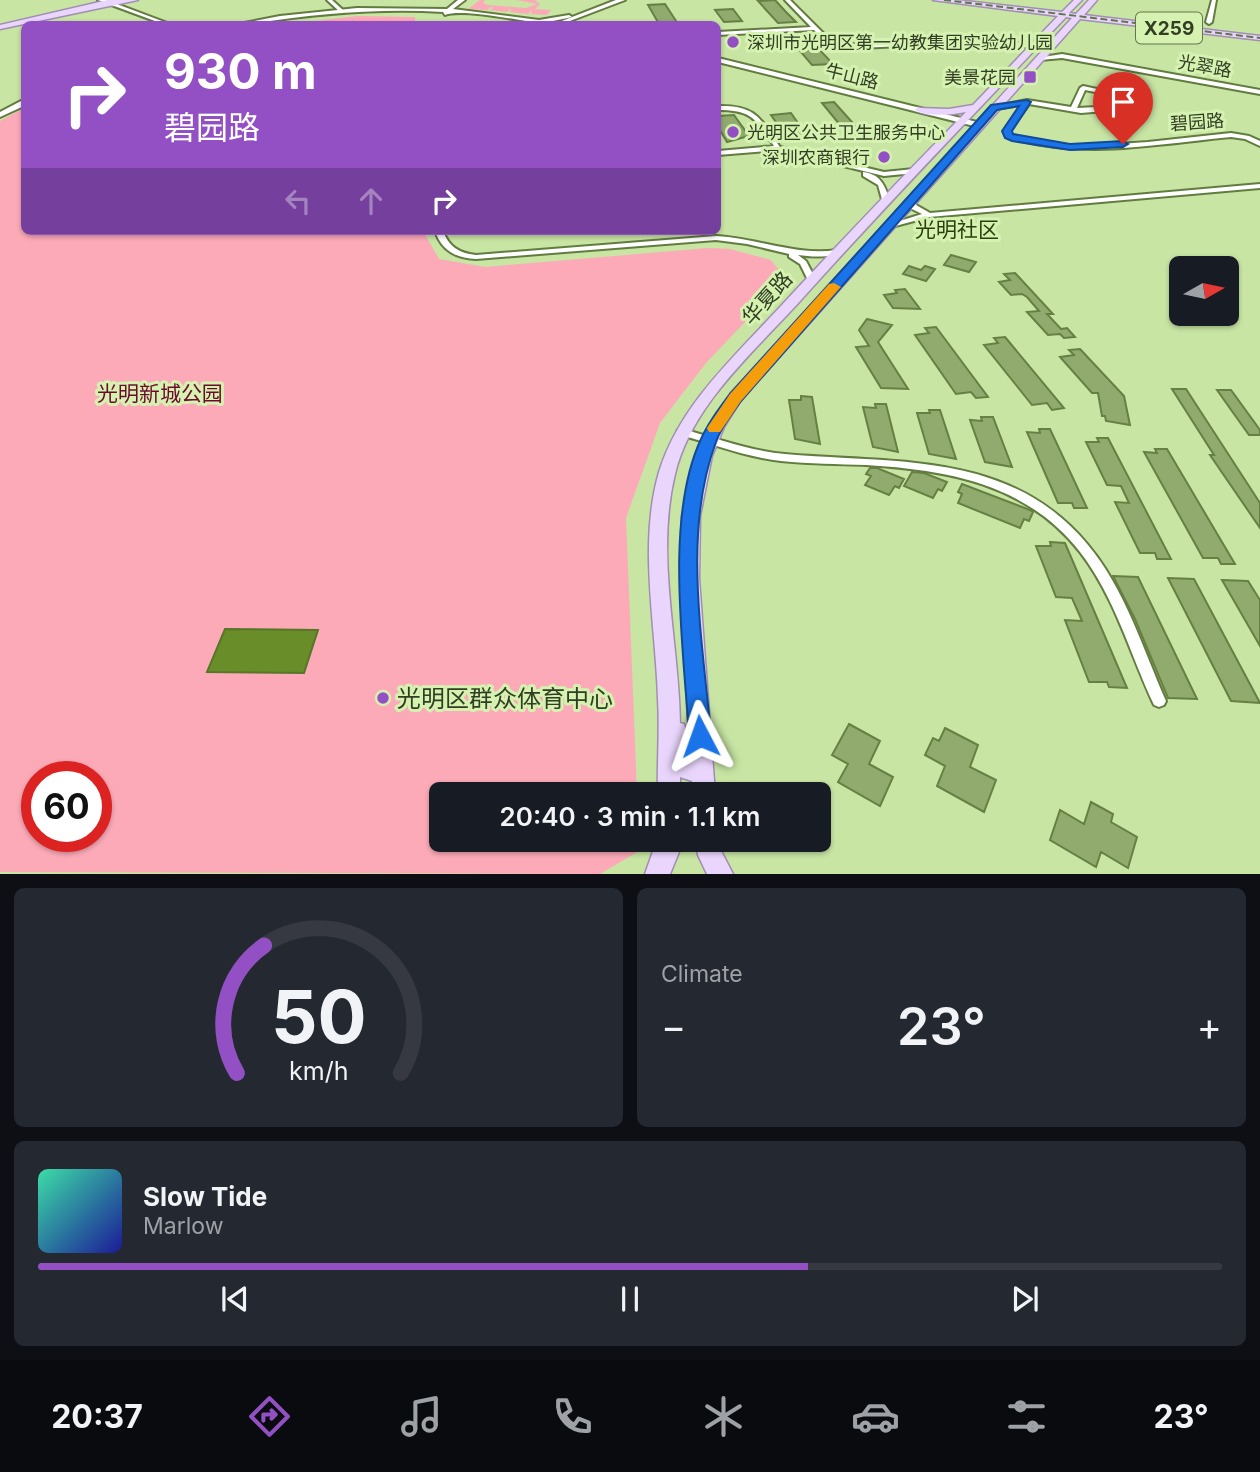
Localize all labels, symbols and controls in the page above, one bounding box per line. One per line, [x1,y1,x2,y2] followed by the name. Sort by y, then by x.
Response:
[1136,12,1202,44] road number: X259
[747,32,1053,53] place label: 深圳市光明区第一幼教集团实验幼儿园
[725,34,741,50] marker: 深圳市光明区第一幼教集团实验幼儿园
[164,42,317,101] text: 930 m
[49,49,140,140] icon: right
[1177,51,1233,81] street label: 光翠路
[823,59,881,93] street label: 牛山路
[944,67,1016,88] place label: 美景花园
[1022,69,1038,85] marker: 美景花园
[1093,72,1153,144] pin
[1104,83,1142,121] icon: arrive
[164,108,260,147] text: 碧园路
[1169,110,1225,134] street label: 碧园路
[747,122,945,143] place label: 光明区公共卫生服务中心
[725,124,741,140] marker: 光明区公共卫生服务中心
[762,147,870,168] place label: 深圳农商银行
[876,149,892,165] marker: 深圳农商银行
[279,182,317,220] icon: left
[352,182,390,220] icon: ahead
[425,182,463,220] icon: right
[915,217,999,242] district label: 光明社区
[1169,256,1239,326] north arrow
[1169,256,1239,326] map controls
[737,266,797,330] street label: 华夏路
[97,381,223,406] park label: 光明新城公园
[397,684,613,713] place label: 光明区群众体育中心
[375,690,391,706] marker: 光明区群众体育中心
[663,699,737,773] position arrow
[21,761,112,852] speed limit sign: 60
[500,801,760,832] text: 20:40 · 3 min · 1.1 km
[661,960,743,988] text: Climate
[271,973,366,1062] text: 50
[897,995,986,1058] text: 23°
[661,1003,686,1049] text: −
[1197,1003,1222,1049] text: +
[289,1056,348,1086] text: km/h
[143,1181,267,1212] text: Slow Tide
[143,1212,223,1240] text: Marlow
[216,1280,254,1318] icon: previous
[611,1280,649,1318] icon: pause
[1006,1280,1044,1318] icon: next
[245,1392,294,1441] icon: directions
[397,1392,446,1441] icon: music
[548,1392,597,1441] icon: phone
[699,1392,748,1441] icon: climate
[851,1392,900,1441] icon: car
[1002,1392,1051,1441] icon: filters
[51,1397,143,1436] text: 20:37
[1154,1397,1209,1436] text: 23°

